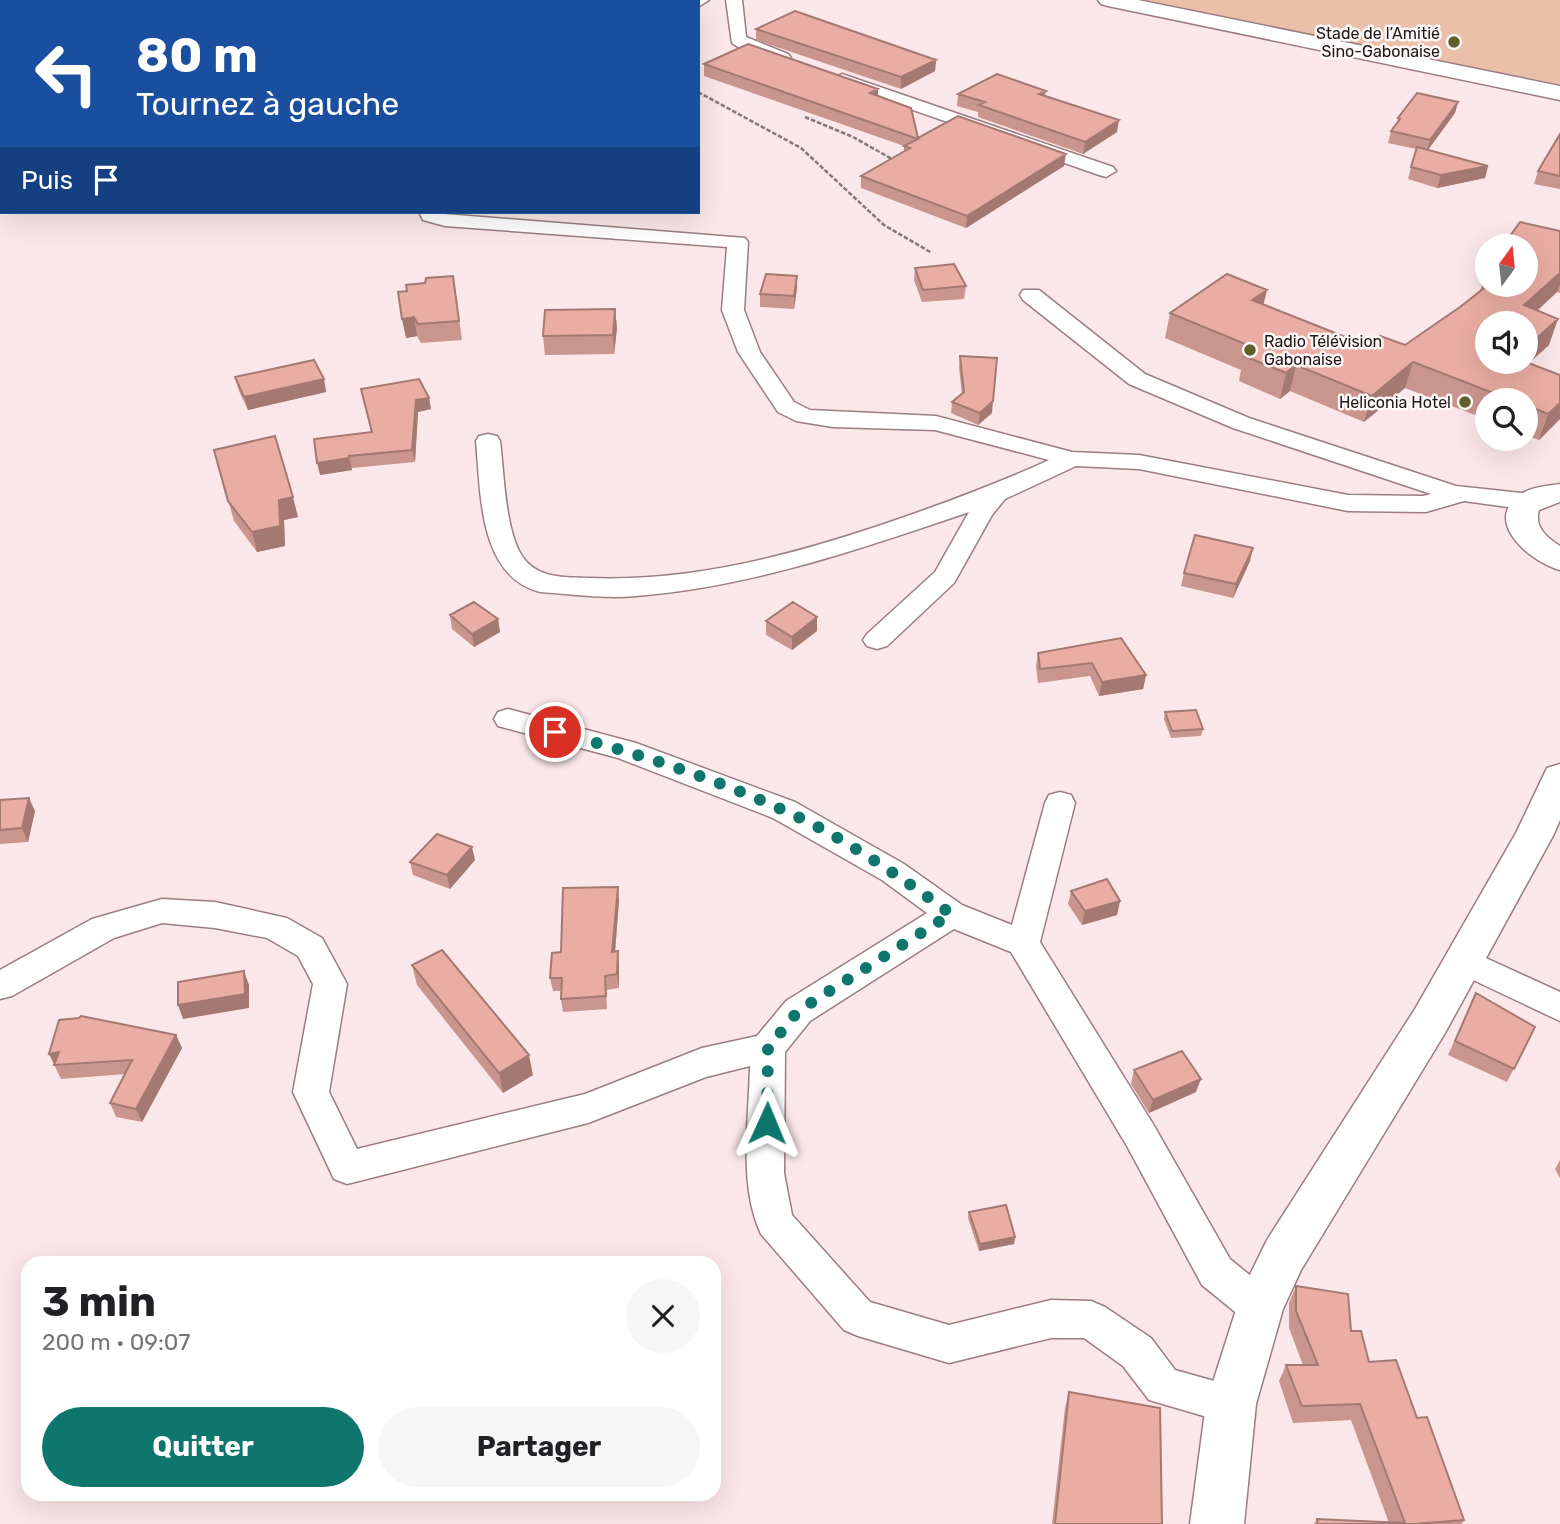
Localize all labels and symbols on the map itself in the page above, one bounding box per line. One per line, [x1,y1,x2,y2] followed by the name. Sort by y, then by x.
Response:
[1316,24,1440,61] place label: Stade de l’Amitié Sino-Gabonaise
[1446,34,1462,50] marker: Stade de l’Amitié Sino-Gabonaise
[1475,234,1538,298] north arrow
[1264,332,1382,369] place label: Radio Télévision Gabonaise
[1242,342,1258,358] marker: Radio Télévision Gabonaise
[1339,393,1451,412] place label: Heliconia Hotel
[1457,394,1473,410] marker: Heliconia Hotel
[525,702,585,762] pin
[730,1086,804,1160] position arrow

